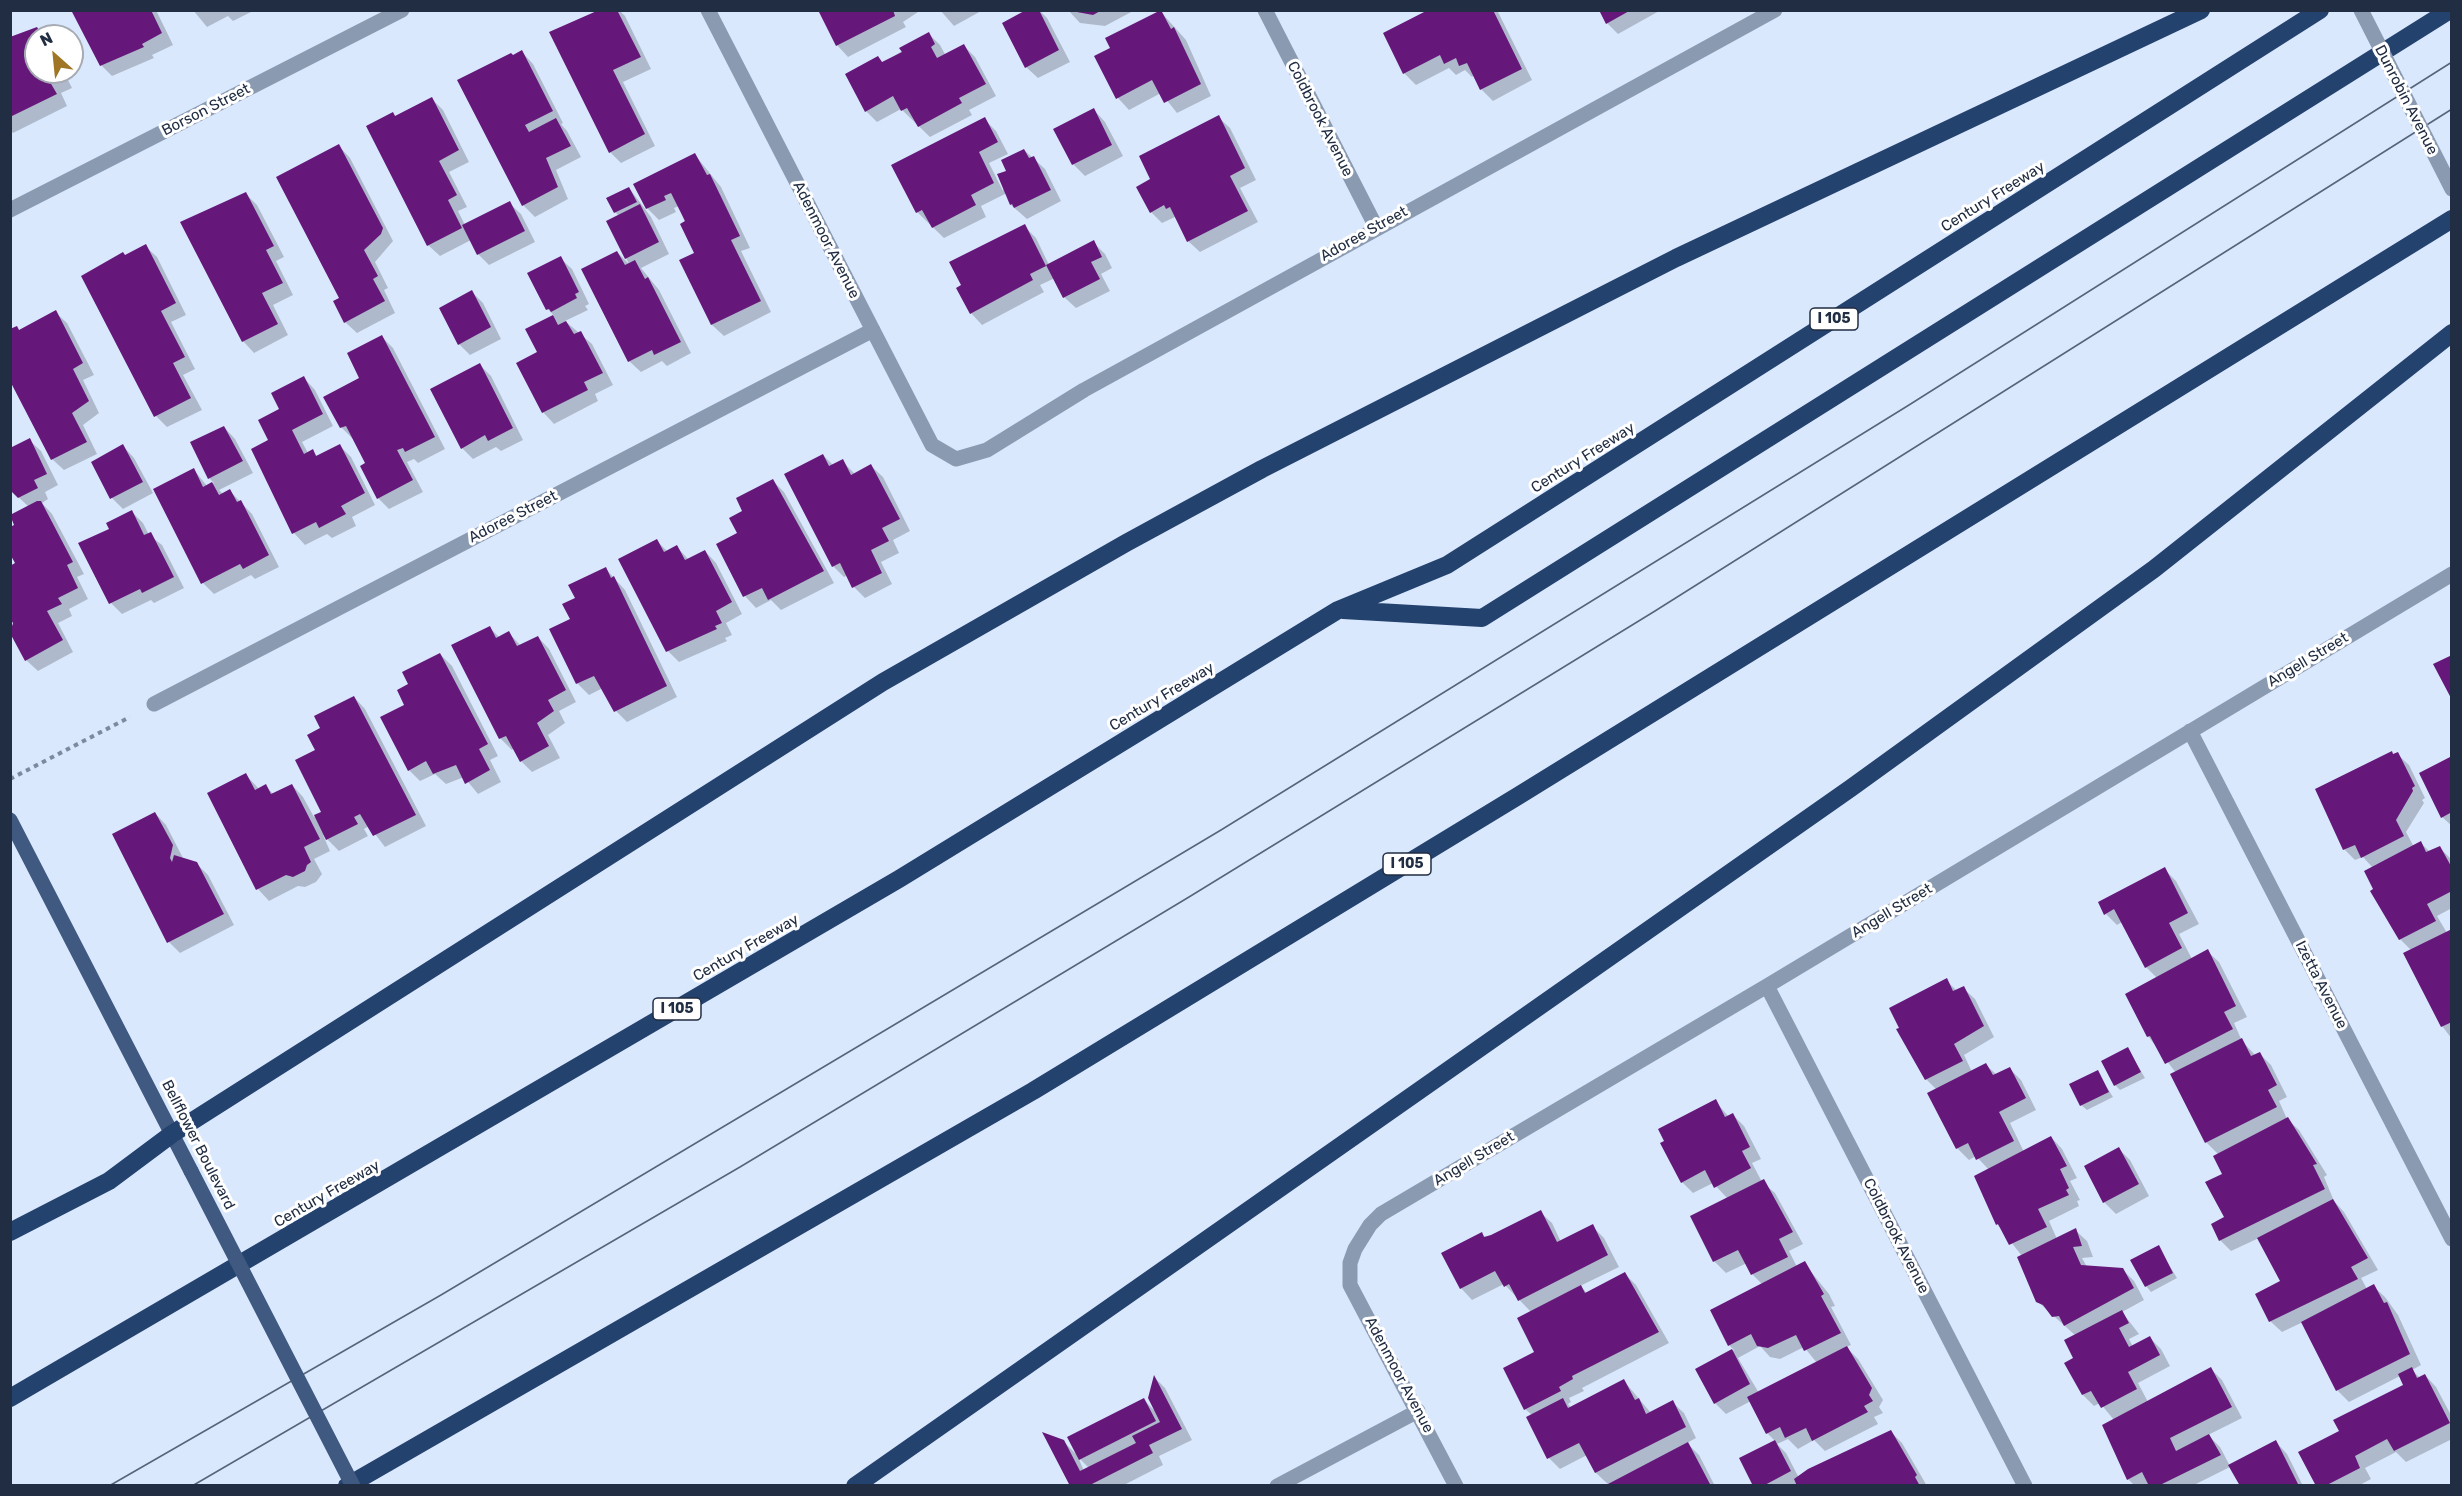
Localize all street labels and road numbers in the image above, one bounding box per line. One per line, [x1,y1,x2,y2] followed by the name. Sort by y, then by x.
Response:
[2371,42,2441,158] street label: Dunrobin Avenue
[1283,58,1357,180] street label: Coldbrook Avenue
[159,80,253,140] street label: Borson Street
[1938,158,2048,236] street label: Century Freeway
[789,179,863,301] street label: Adenmoor Avenue
[1317,203,1411,265] street label: Adoree Street
[1810,308,1858,330] road number: I 105
[1528,419,1638,497] street label: Century Freeway
[466,487,560,547] street label: Adoree Street
[2264,629,2352,691] street label: Angell Street
[1106,659,1218,735] street label: Century Freeway
[1383,853,1431,875] road number: I 105
[1848,880,1936,942] street label: Angell Street
[690,911,802,985] street label: Century Freeway
[2291,938,2351,1032] street label: Izetta Avenue
[653,998,701,1020] road number: I 105
[158,1077,238,1213] street label: Bellflower Boulevard
[1430,1128,1518,1190] street label: Angell Street
[271,1157,383,1231] street label: Century Freeway
[1859,1175,1933,1297] street label: Coldbrook Avenue
[1361,1314,1437,1436] street label: Adenmoor Avenue

